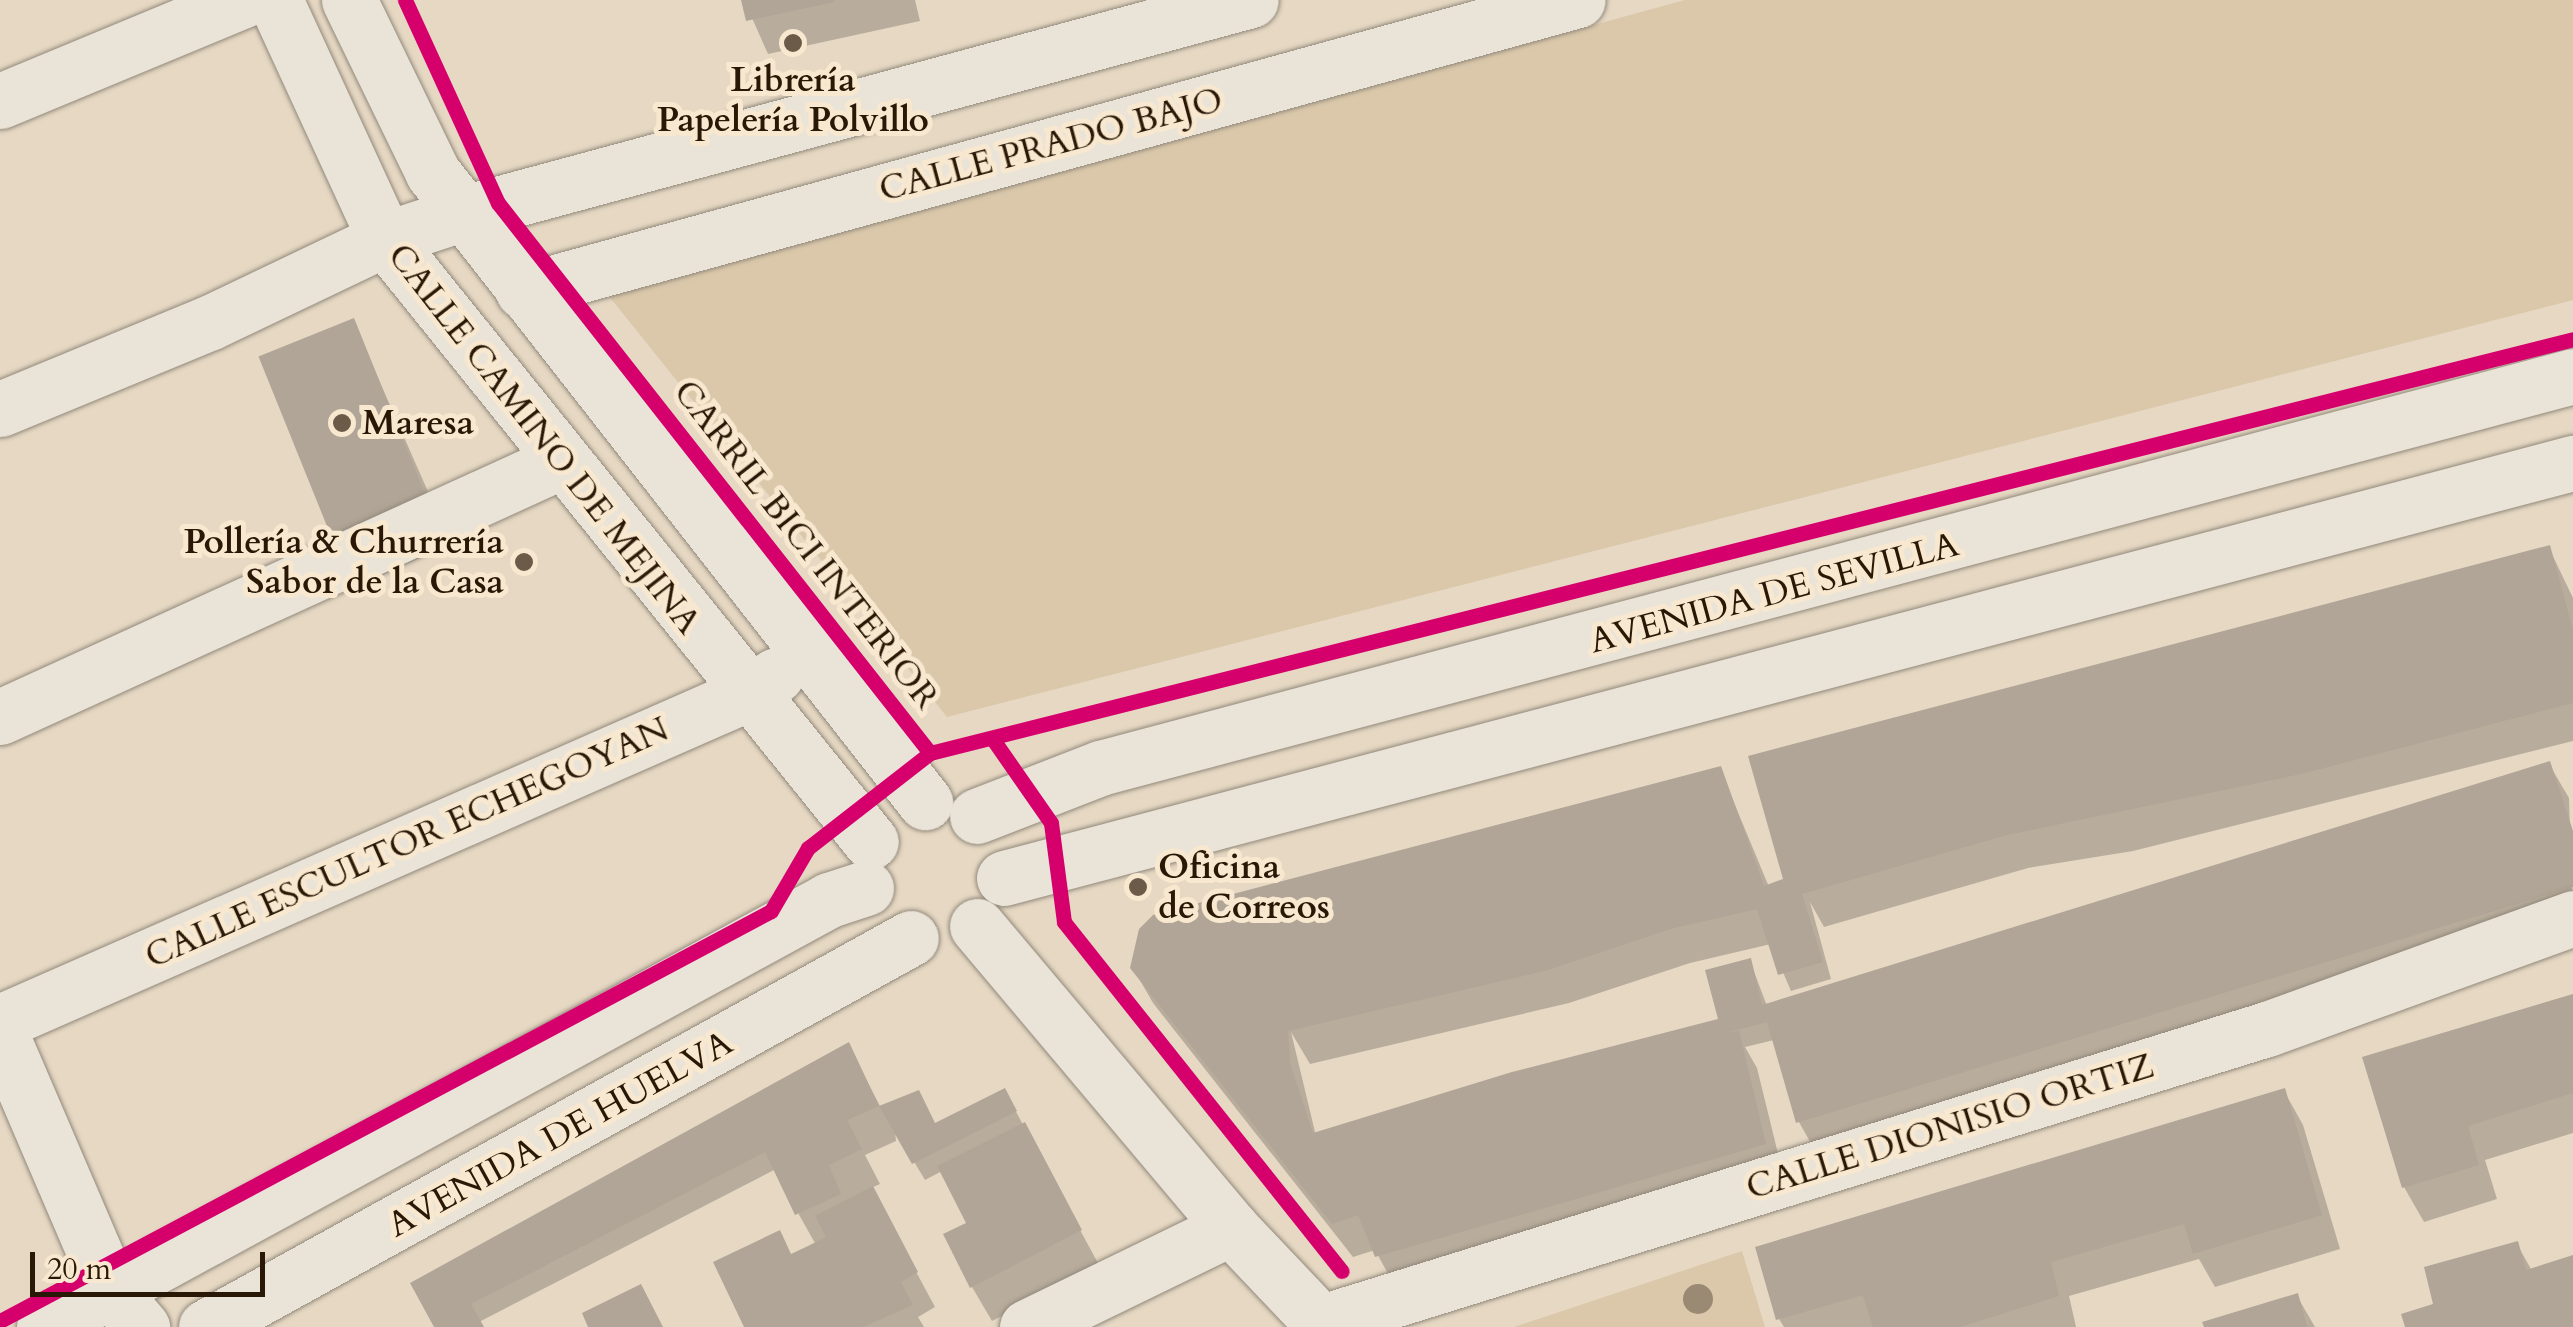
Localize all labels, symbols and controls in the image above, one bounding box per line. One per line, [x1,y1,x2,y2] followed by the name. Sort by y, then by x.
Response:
[782,32,804,54] marker: Librería Papelería Polvillo
[657,59,929,141] place label: Librería Papelería Polvillo
[875,79,1227,211] street label: CALLE PRADO BAJO
[379,236,709,642] street label: CALLE CAMINO DE MEJINA
[664,372,948,718] street label: CARRIL BICI INTERIOR
[362,402,474,444] place label: Maresa
[331,412,353,434] marker: Maresa
[184,521,504,603] place label: Pollería & Churrería Sabor de la Casa
[1585,524,1963,662] street label: AVENIDA DE SEVILLA
[513,551,535,573] marker: Pollería & Churrería Sabor de la Casa
[139,708,675,978] street label: CALLE ESCULTOR ECHEGOYAN
[1158,846,1330,928] place label: Oficina de Correos
[1127,876,1149,898] marker: Oficina de Correos
[380,1022,740,1246] street label: AVENIDA DE HUELVA
[1741,1045,2159,1209] street label: CALLE DIONISIO ORTIZ
[35,1232,270,1294] scale bar
[47,1249,111,1290] text: 20 m

